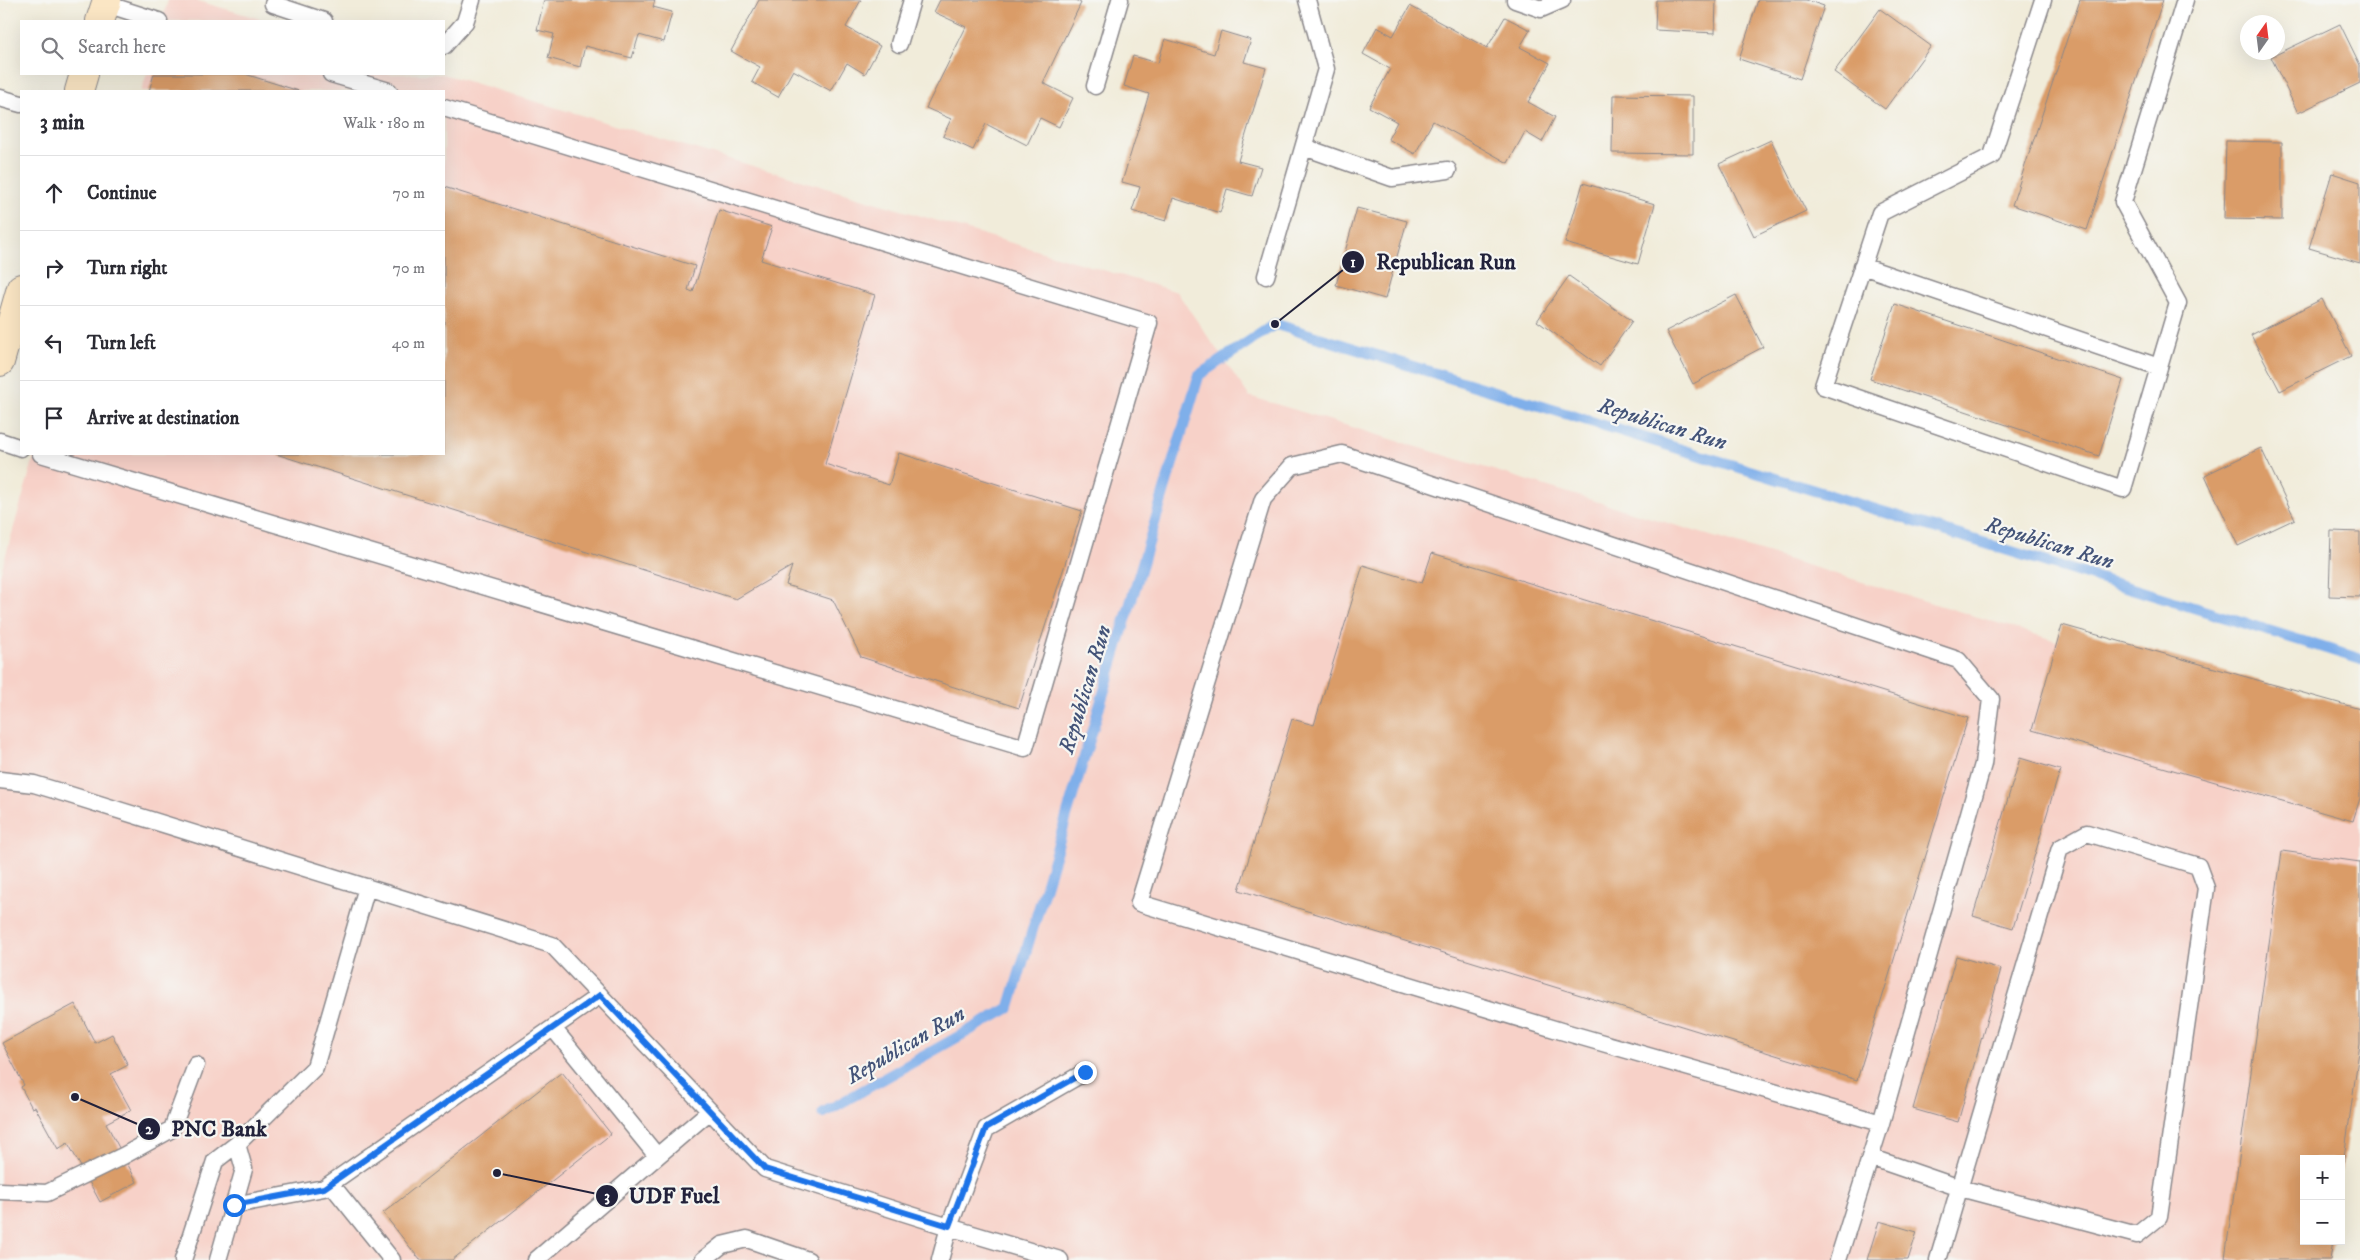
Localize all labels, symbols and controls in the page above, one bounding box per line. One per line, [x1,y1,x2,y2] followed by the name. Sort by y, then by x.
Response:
[2240,15,2285,60] north arrow
[20,20,445,75] search box
[38,34,66,62] icon: search
[78,36,166,59] text: Search here
[40,110,85,136] text: 3 min
[343,113,425,133] text: Walk · 180 m
[40,179,68,207] icon: ahead
[87,182,157,205] text: Continue
[393,183,425,203] text: 70 m
[1341,243,1525,280] callout: Republican Run
[1376,249,1516,276] text: Republican Run
[1350,253,1356,272] text: 1
[40,254,68,282] icon: right
[87,257,167,280] text: Turn right
[393,258,425,278] text: 70 m
[40,329,68,357] icon: left
[87,332,156,355] text: Turn left
[392,333,425,353] text: 40 m
[1594,392,1730,457] water label: Republican Run
[40,404,68,432] icon: arrive
[87,407,239,430] text: Arrive at destination
[1981,511,2117,576] water label: Republican Run
[1053,622,1118,758] water label: Republican Run
[841,1000,970,1091] water label: Republican Run
[1074,1061,1097,1084] route end
[136,1110,277,1147] callout: PNC Bank
[171,1116,268,1143] text: PNC Bank
[145,1120,153,1139] text: 2
[2300,1155,2345,1245] map controls
[2300,1155,2345,1200] button: +
[594,1177,730,1214] callout: UDF Fuel
[629,1183,720,1210] text: UDF Fuel
[604,1187,610,1206] text: 3
[223,1194,246,1217] route start
[2300,1200,2345,1245] button: −

